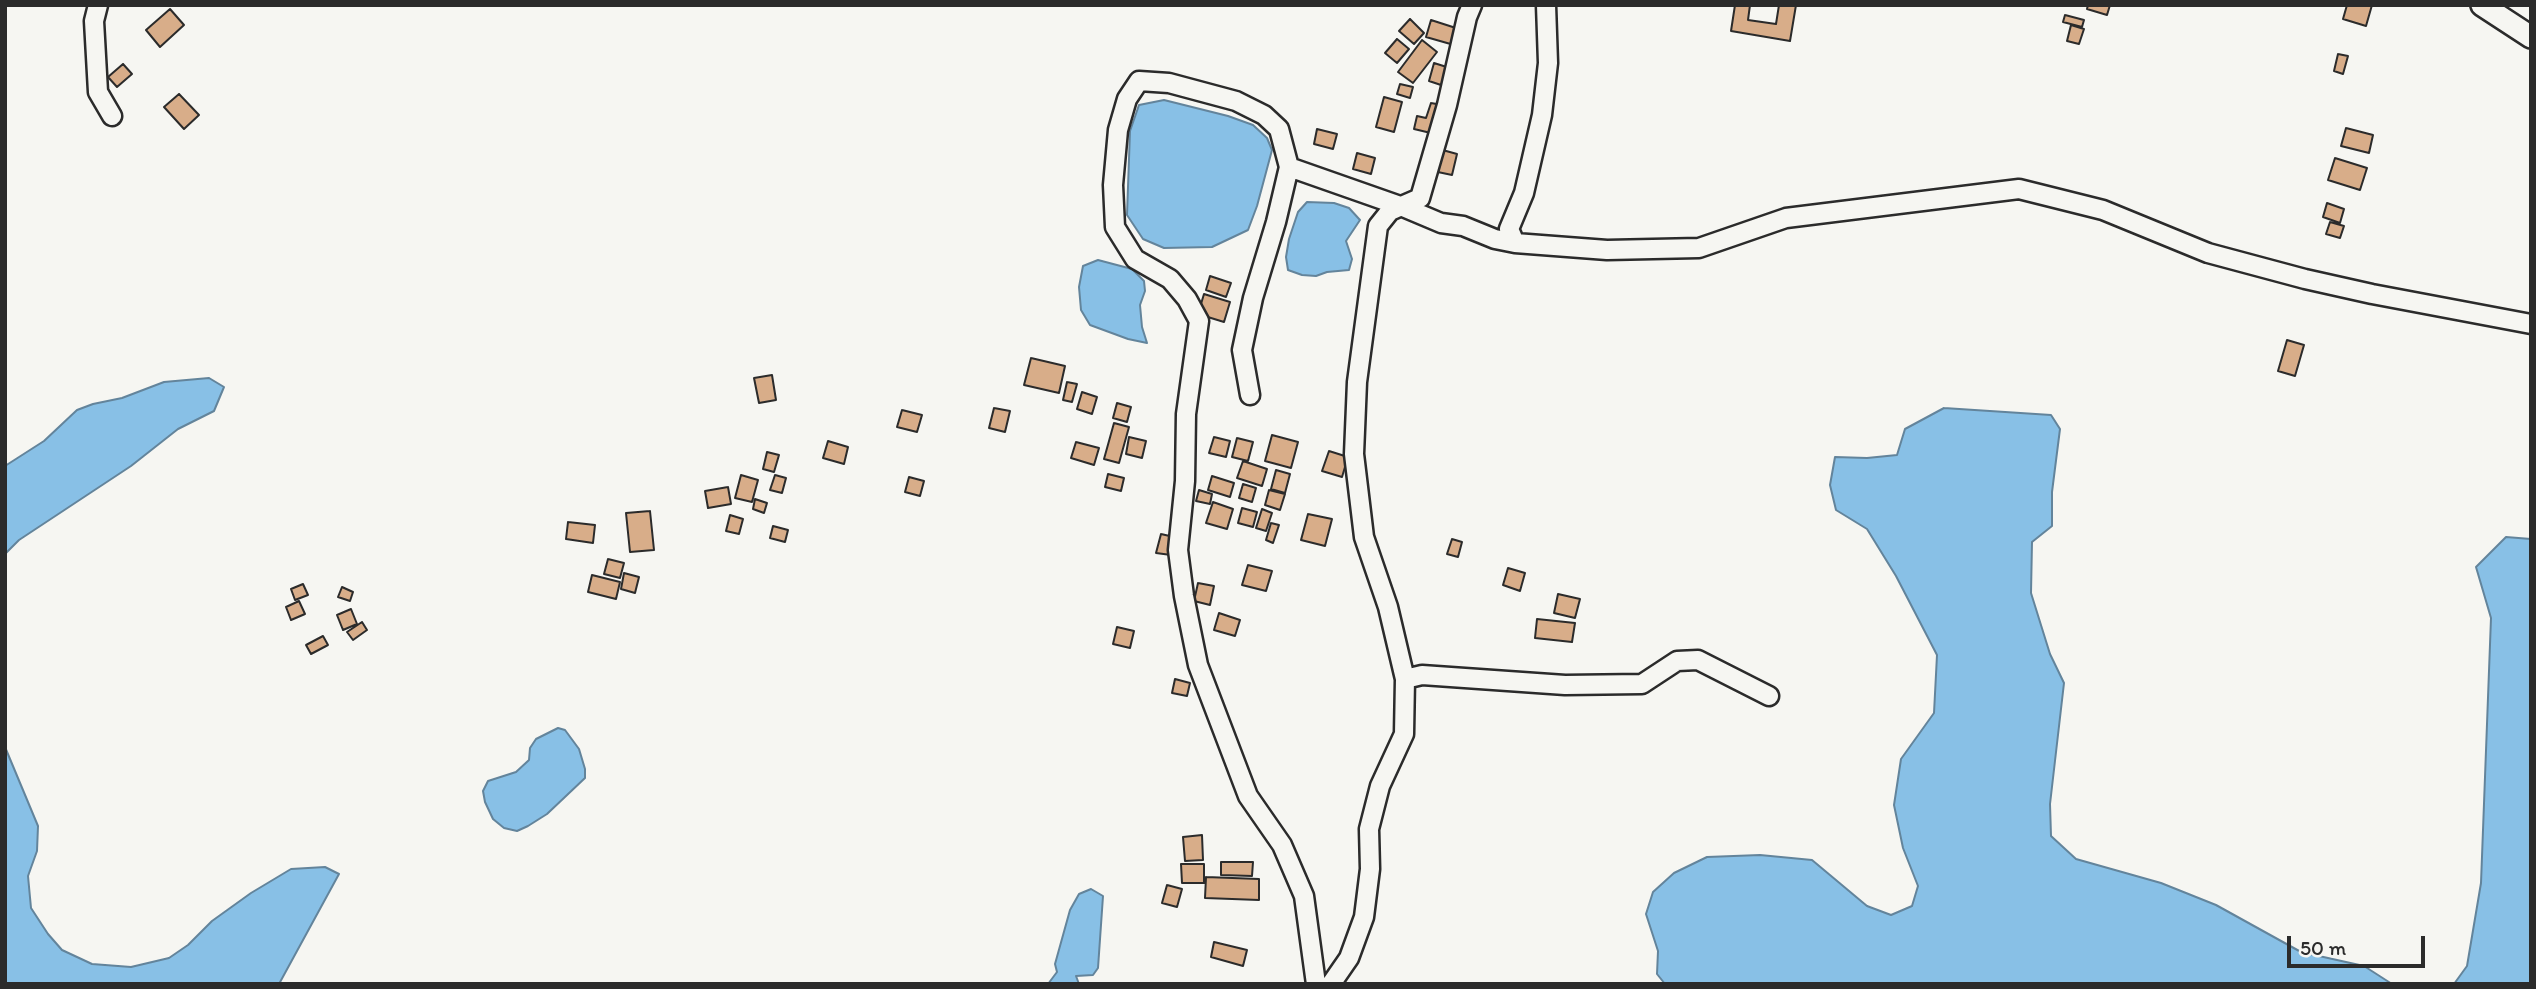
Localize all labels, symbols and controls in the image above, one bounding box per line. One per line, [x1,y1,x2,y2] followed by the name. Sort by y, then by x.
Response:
[2291,922,2429,966] scale bar
[2300,935,2346,960] text: 50 m

